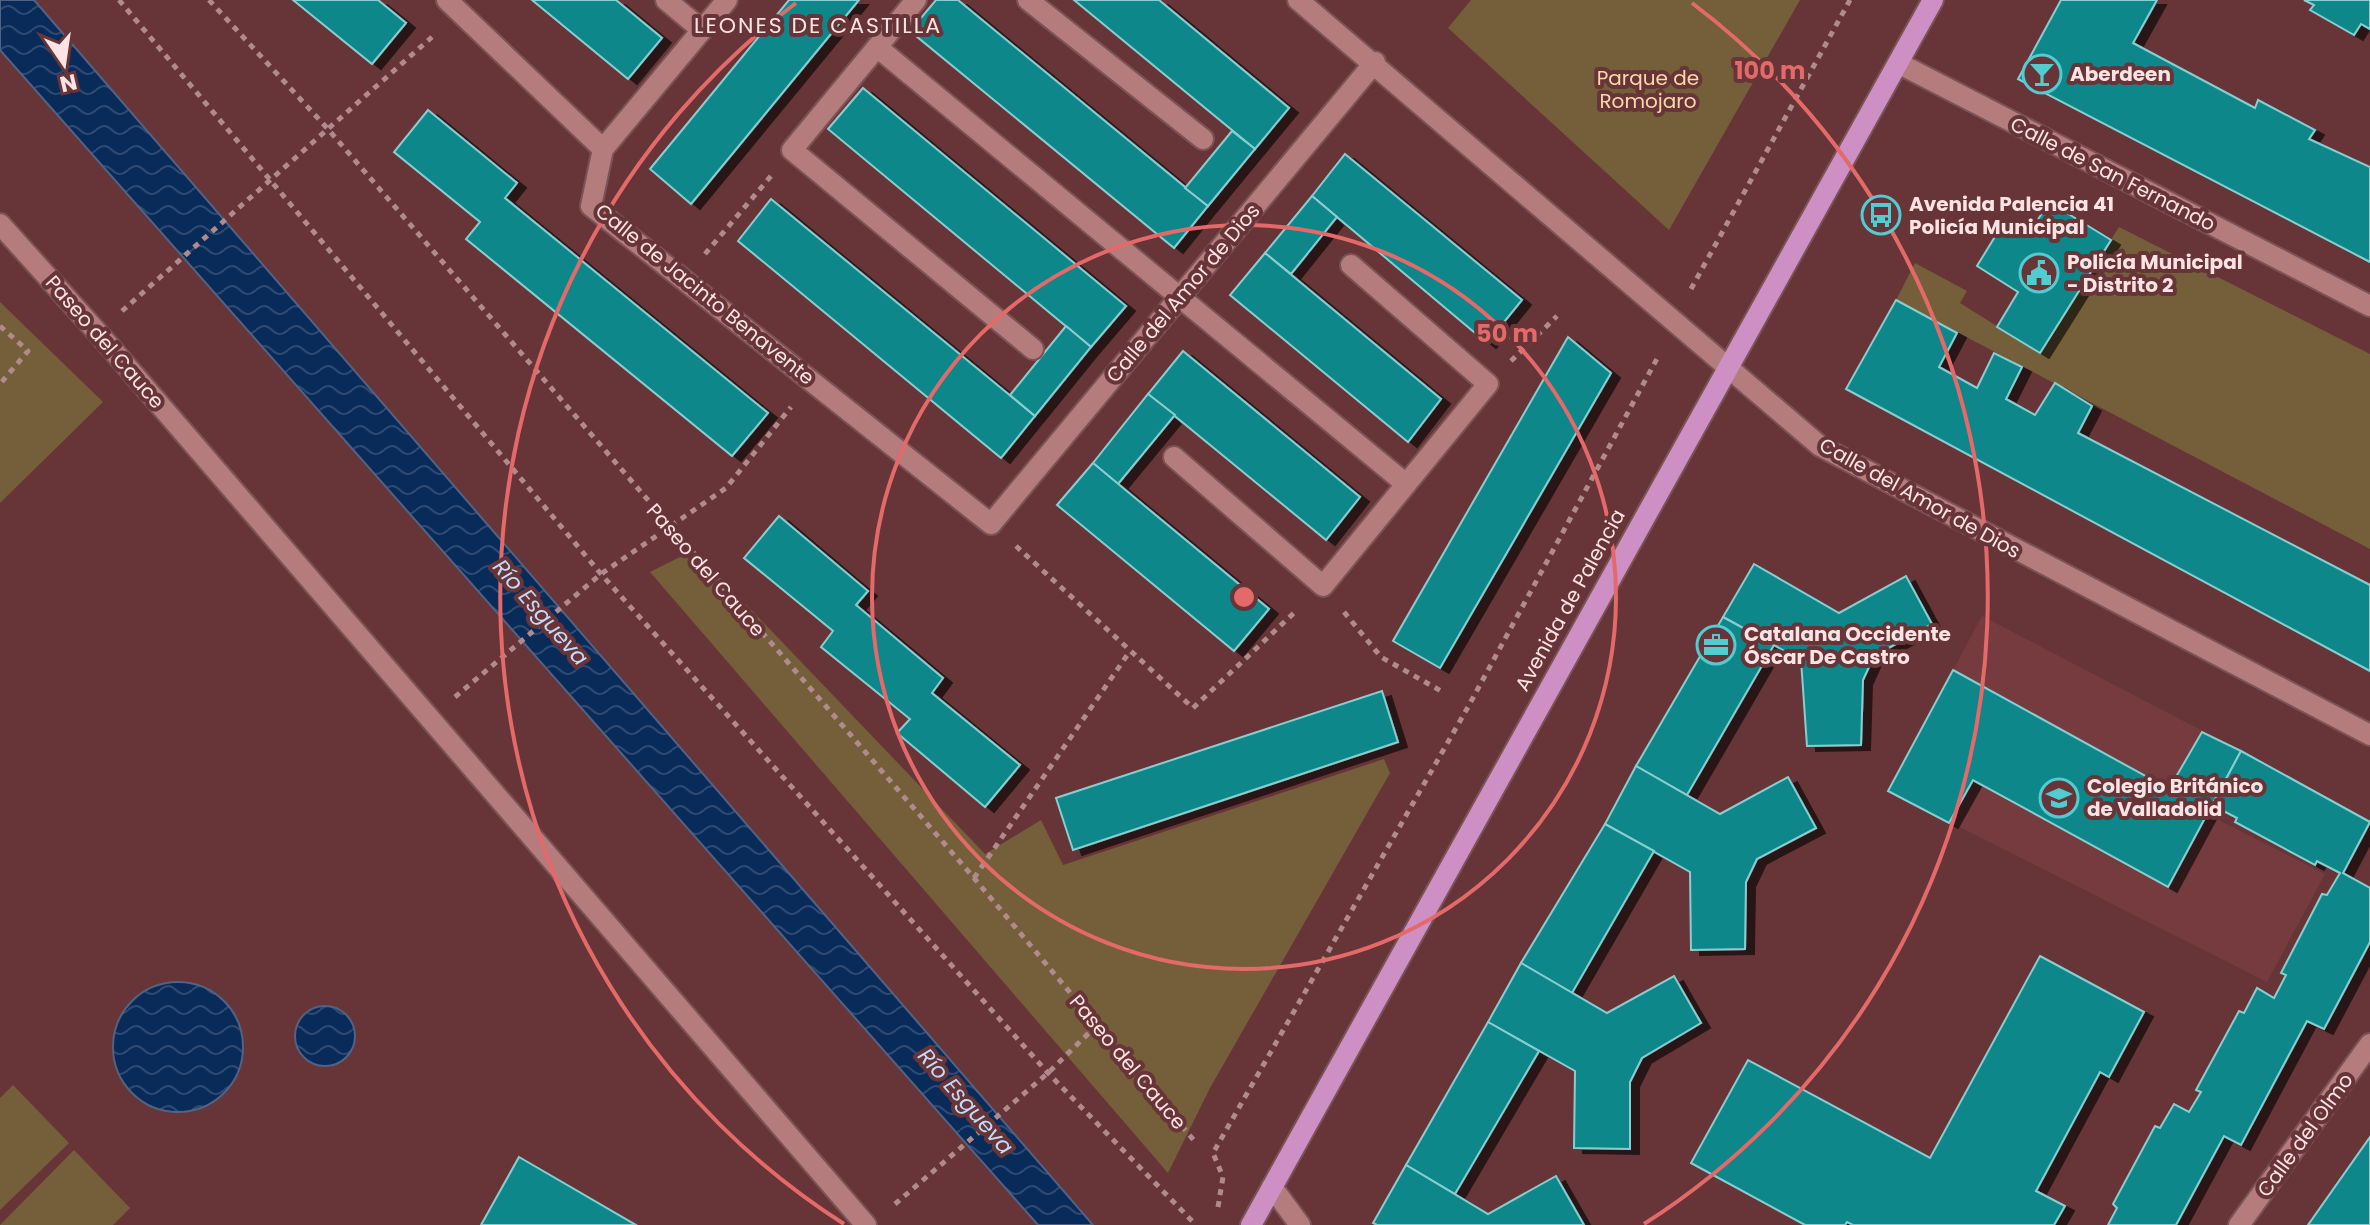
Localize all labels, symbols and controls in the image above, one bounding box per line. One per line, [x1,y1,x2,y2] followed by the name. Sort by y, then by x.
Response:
[694,10,942,41] district label: LEONES DE CASTILLA
[24,24,104,104] north arrow
[2021,53,2063,95] bar icon: Aberdeen
[1735,54,1805,87] text: 100 m
[2070,60,2171,88] place label: Aberdeen
[1597,64,1699,115] park label: Parque de Romojaro
[57,66,80,100] text: N
[2006,110,2220,238] street label: Calle de San Fernando
[1909,190,2114,241] place label: Avenida Palencia 41 Policía Municipal
[1860,194,1902,236] bus stop icon: Avenida Palencia 41 Policía Municipal
[590,197,820,391] street label: Calle de Jacinto Benavente
[1100,197,1266,389] street label: Calle del Amor de Dios
[2067,248,2243,299] place label: Policía Municipal - Distrito 2
[2018,252,2060,294] public building icon: Policía Municipal - Distrito 2
[39,269,171,415] street label: Paseo del Cauce
[1476,317,1538,350] text: 50 m
[1814,431,2026,565] street label: Calle del Amor de Dios
[640,497,772,643] street label: Paseo del Cauce
[1508,504,1632,696] street label: Avenida de Palencia
[486,552,596,672] water label: Río Esgueva
[1230,583,1258,611] centre of rings
[1744,620,1951,671] place label: Catalana Occidente Óscar De Castro
[1695,624,1737,666] office icon: Catalana Occidente Óscar De Castro
[2087,772,2263,823] place label: Colegio Británico de Valladolid
[2038,777,2080,819] school or university icon: Colegio Británico de Valladolid
[1063,988,1193,1136] street label: Paseo del Cauce
[911,1041,1021,1161] water label: Río Esgueva
[2251,1067,2359,1203] street label: Calle del Olmo

